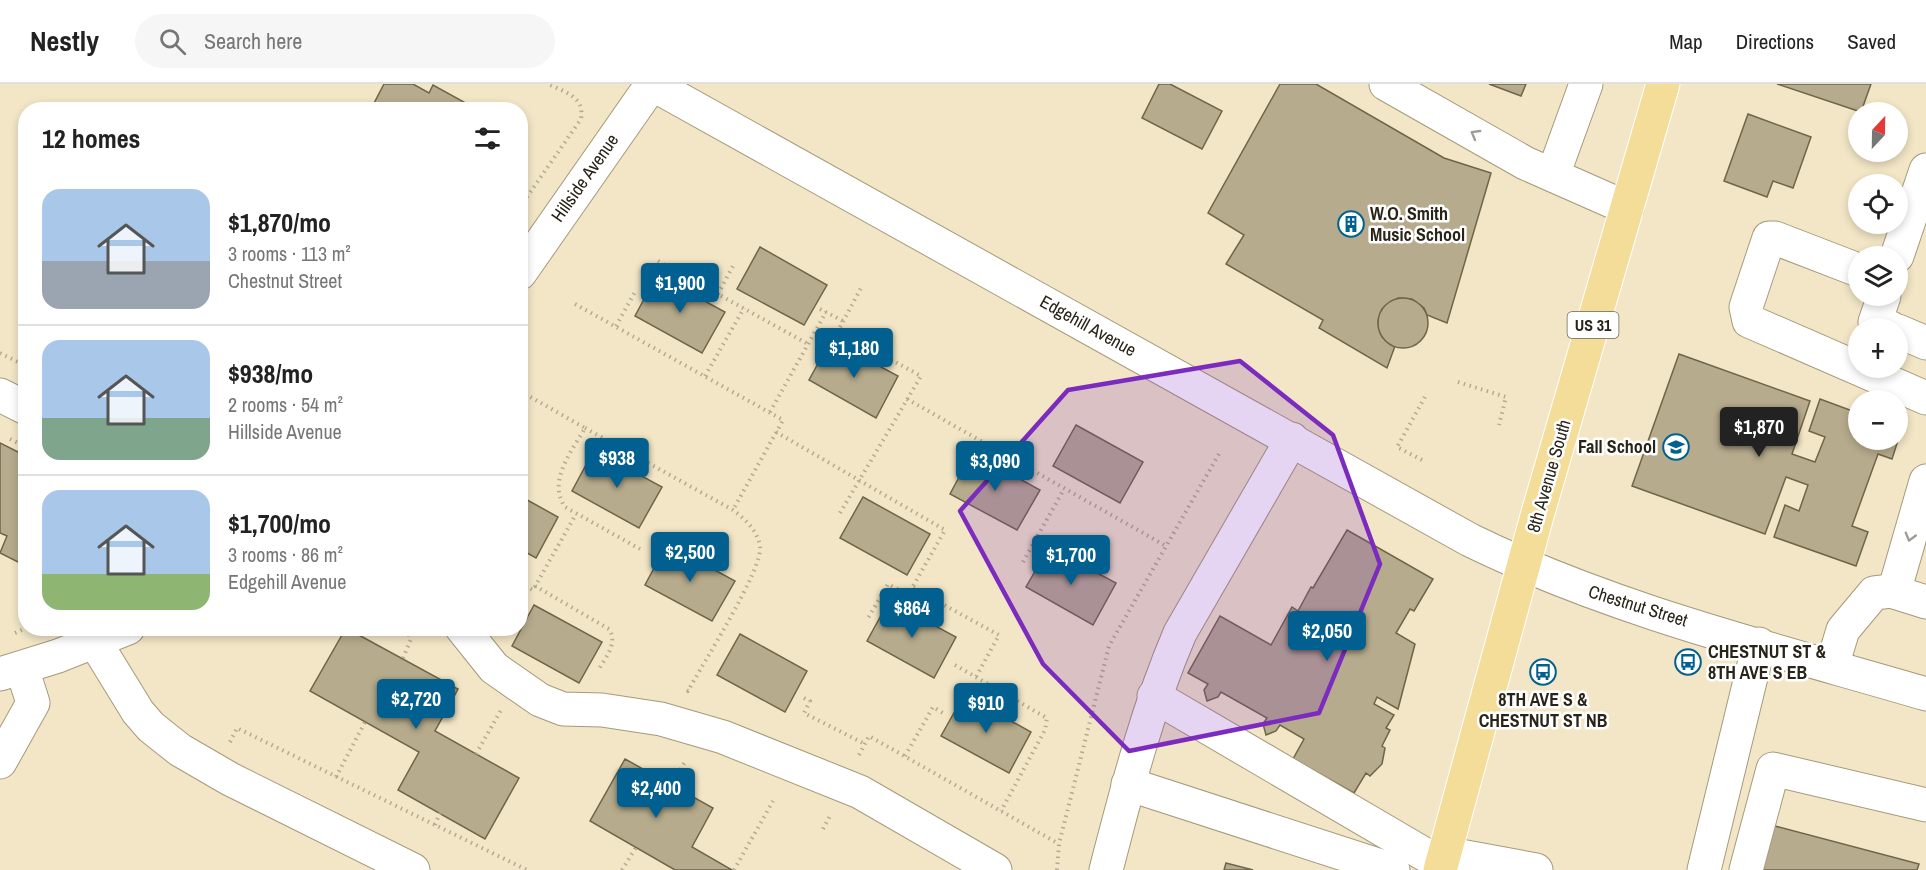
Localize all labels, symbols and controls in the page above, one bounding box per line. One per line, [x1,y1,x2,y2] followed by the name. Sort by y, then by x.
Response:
[135,14,555,68] search box
[30,22,99,60] text: Nestly
[156,25,189,58] icon: search
[204,26,302,56] text: Search here
[1669,27,1703,56] text: Map
[1736,27,1814,56] text: Directions
[1847,27,1896,56] text: Saved
[1848,102,1908,162] north arrow
[1848,102,1908,450] map controls
[42,121,140,156] text: 12 homes
[471,122,504,155] icon: filters
[545,129,624,227] street label: Hillside Avenue
[1470,130,1481,141] one-way arrow
[1848,174,1908,234] button: locate
[1370,201,1465,247] place label: W.O. Smith Music School
[228,205,331,240] text: $1,870/mo
[1336,209,1366,239] building icon: W.O. Smith Music School
[90,213,162,285] icon: home
[228,240,351,267] text: 3 rooms · 113 m²
[1848,246,1908,306] button: layers
[631,263,729,314] pin: $1,900
[228,267,342,294] text: Chestnut Street
[655,269,705,296] text: $1,900
[1036,289,1141,362] street label: Edgehill Avenue
[1568,312,1618,338] road number: US 31
[1848,318,1908,378] button: +
[805,328,903,379] pin: $1,180
[829,334,879,361] text: $1,180
[228,356,313,391] text: $938/mo
[90,364,162,436] icon: home
[1848,390,1908,450] button: −
[228,391,343,418] text: 2 rooms · 54 m²
[1710,407,1808,458] pin: $1,870
[1734,413,1784,440] text: $1,870
[1520,417,1577,535] street label: 8th Avenue South
[228,418,342,445] text: Hillside Avenue
[1661,432,1691,462] school or university icon: Fall School
[1578,434,1656,459] place label: Fall School
[581,438,653,489] pin: $938
[946,441,1044,492] pin: $3,090
[599,444,635,471] text: $938
[970,447,1020,474] text: $3,090
[228,506,331,541] text: $1,700/mo
[90,514,162,586] icon: home
[1905,531,1917,542] one-way arrow
[641,532,739,583] pin: $2,500
[1022,535,1120,586] pin: $1,700
[665,538,715,565] text: $2,500
[228,541,343,568] text: 3 rooms · 86 m²
[1046,541,1096,568] text: $1,700
[228,568,346,595] text: Edgehill Avenue
[1585,579,1691,632] street label: Chestnut Street
[876,588,948,639] pin: $864
[894,594,930,621] text: $864
[1278,611,1376,662] pin: $2,050
[1302,617,1352,644] text: $2,050
[1708,639,1826,685] place label: CHESTNUT ST & 8TH AVE S EB
[1673,647,1703,677] bus stop icon: CHESTNUT ST & 8TH AVE S EB
[1528,657,1558,687] bus stop icon: 8TH AVE S & CHESTNUT ST NB
[367,679,465,730] pin: $2,720
[950,683,1022,734] pin: $910
[391,685,441,712] text: $2,720
[1479,687,1608,733] place label: 8TH AVE S & CHESTNUT ST NB
[968,689,1004,716] text: $910
[607,768,705,819] pin: $2,400
[631,774,681,801] text: $2,400

